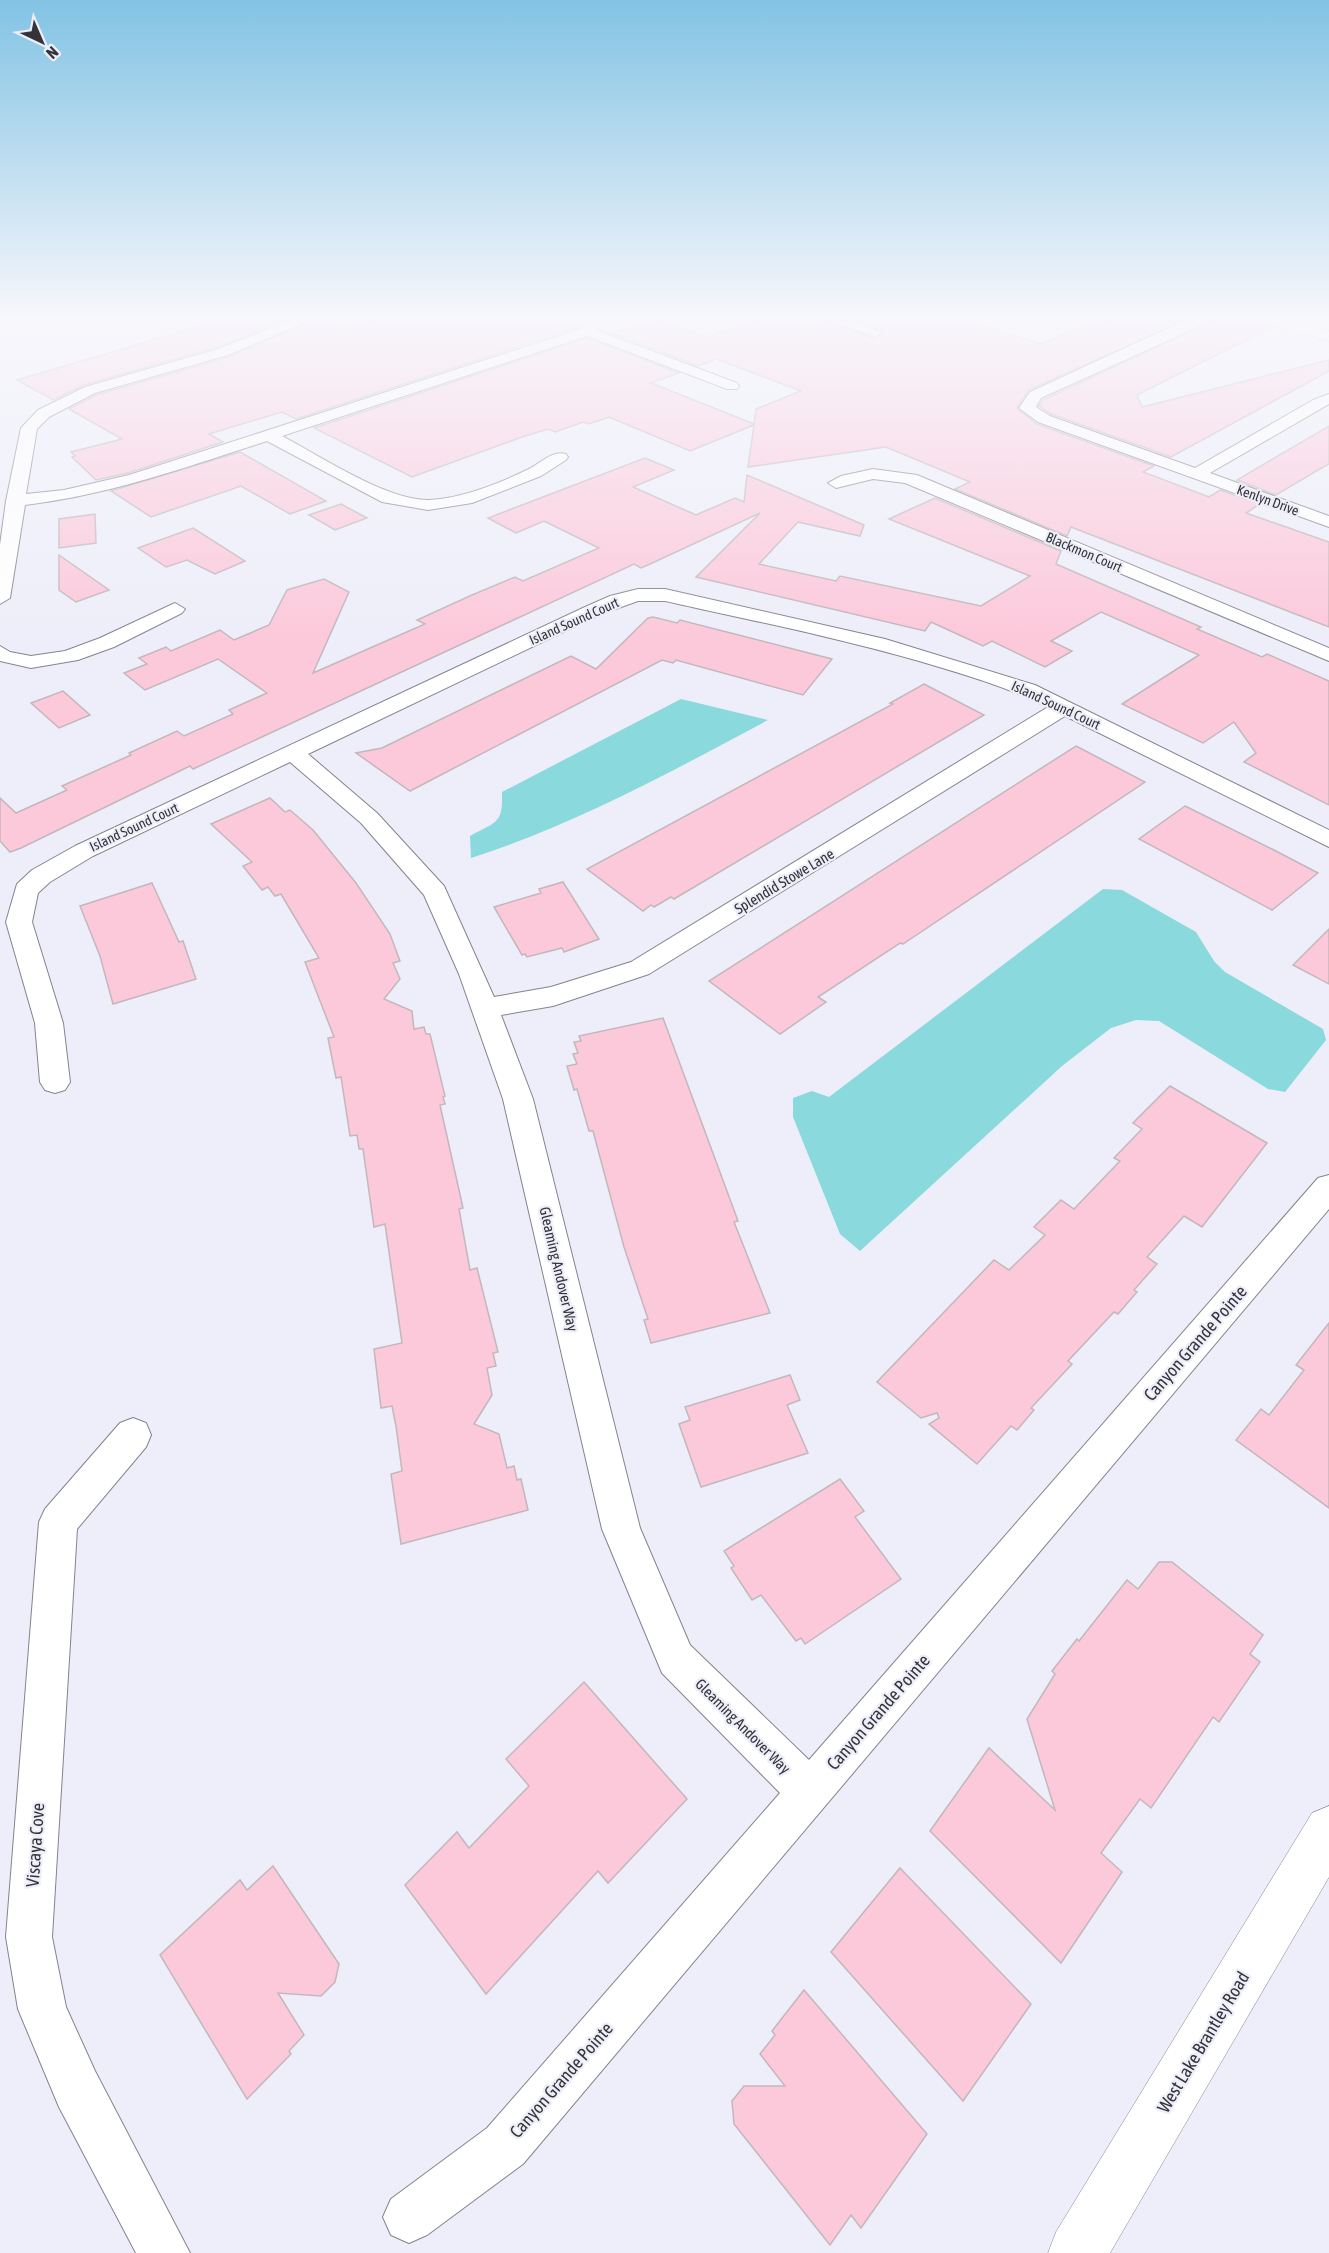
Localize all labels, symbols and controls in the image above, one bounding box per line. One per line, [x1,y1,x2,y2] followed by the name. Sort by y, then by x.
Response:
[12,12,72,72] north arrow
[43,43,62,63] text: N
[1235,481,1301,519] street label: Kenlyn Drive
[1043,529,1125,575] street label: Blackmon Court
[527,594,621,648] street label: Island Sound Court
[1009,677,1103,733] street label: Island Sound Court
[87,799,181,855] street label: Island Sound Court
[731,845,837,917] street label: Splendid Stowe Lane
[536,1205,582,1333] street label: Gleaming Andover Way
[1139,1281,1251,1405] street label: Canyon Grande Pointe
[822,1650,934,1774] street label: Canyon Grande Pointe
[692,1675,794,1777] street label: Gleaming Andover Way
[22,1802,48,1888] street label: Viscaya Cove
[1153,1968,1253,2116] street label: West Lake Brantley Road
[505,2018,617,2142] street label: Canyon Grande Pointe

